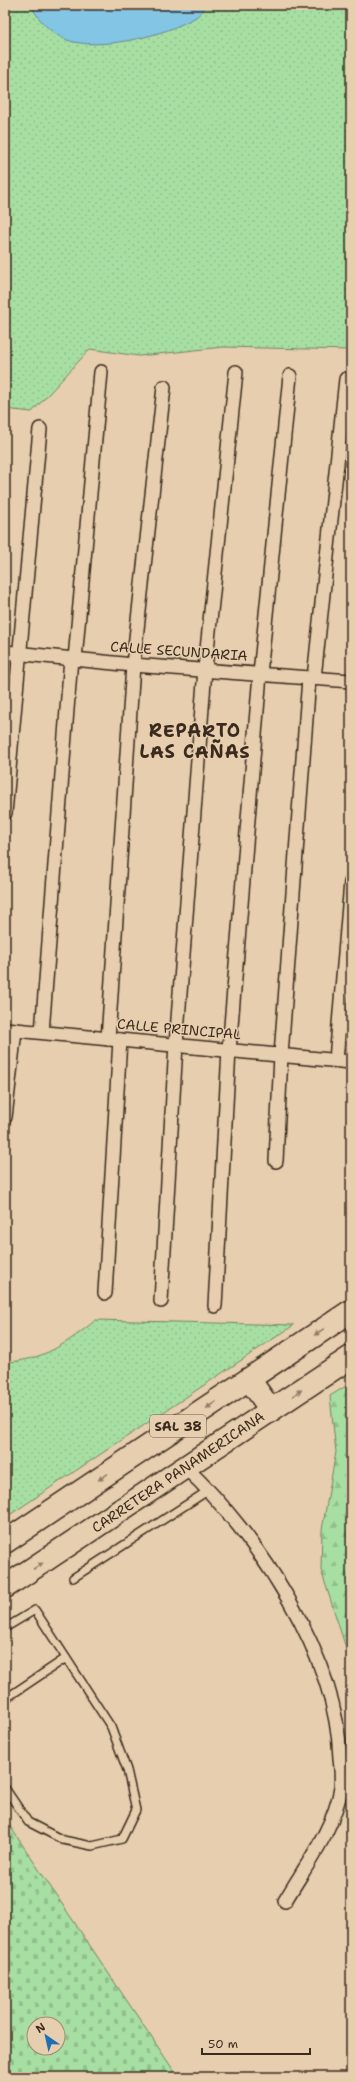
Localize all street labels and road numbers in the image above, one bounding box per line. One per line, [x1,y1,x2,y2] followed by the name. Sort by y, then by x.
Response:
[110,637,248,665] street label: CALLE SECUNDARIA
[116,1015,242,1043] street label: CALLE PRINCIPAL
[88,1407,268,1537] street label: CARRETERA PANAMERICANA
[150,1415,206,1437] road number: SAL 38

